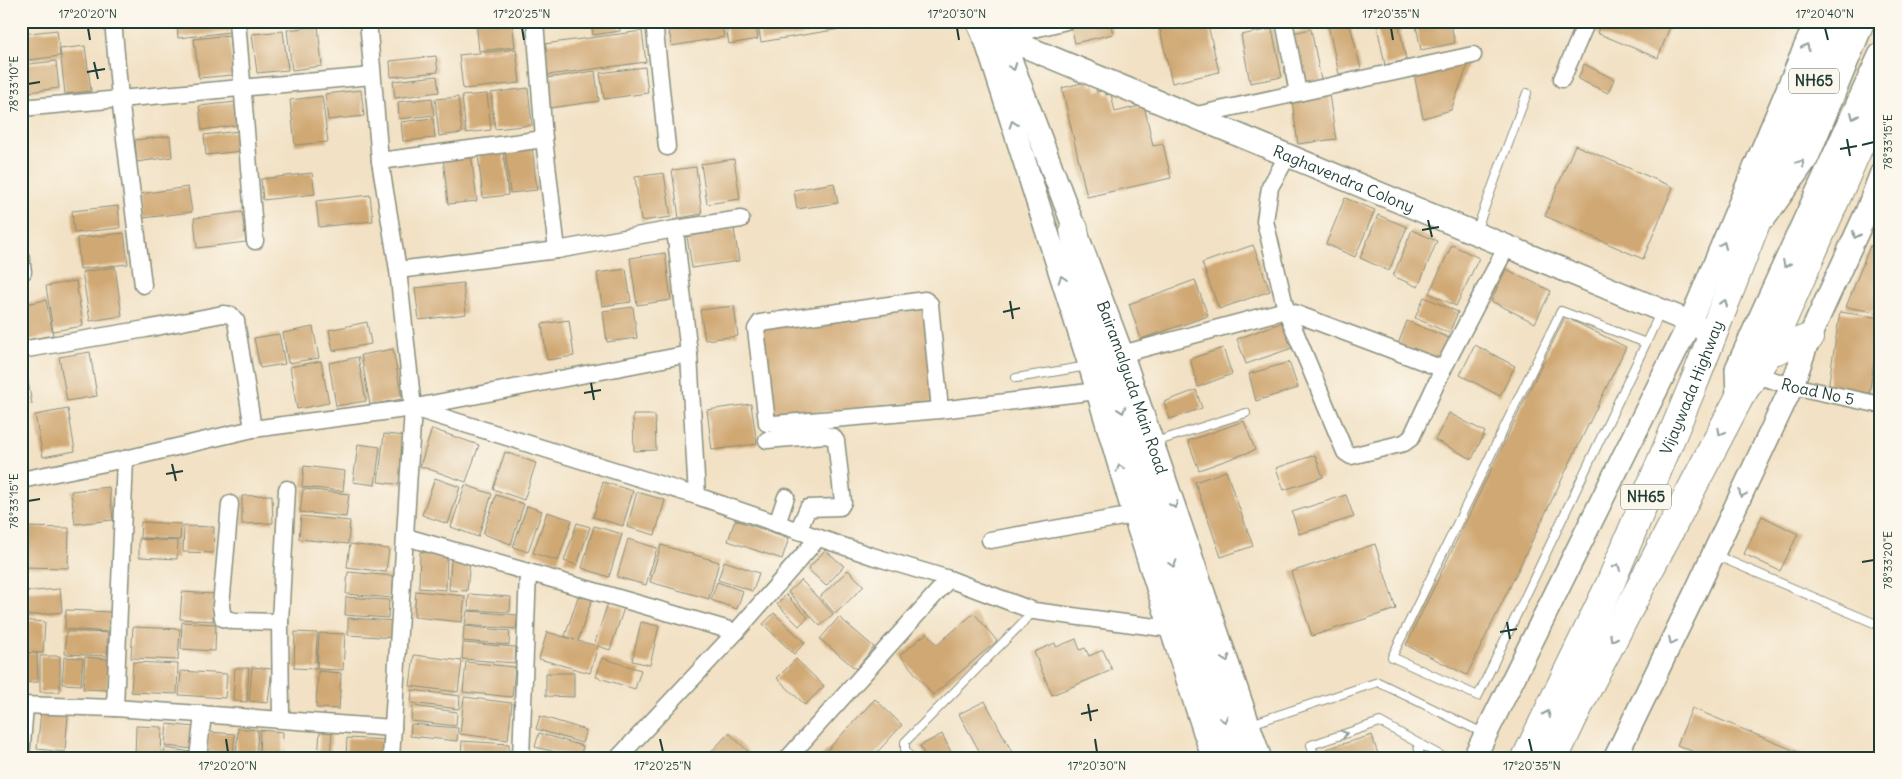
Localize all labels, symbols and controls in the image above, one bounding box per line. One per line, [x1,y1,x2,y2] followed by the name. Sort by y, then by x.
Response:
[59,6,117,21] text: 17°20'20"N
[493,6,551,21] text: 17°20'25"N
[928,6,986,21] text: 17°20'30"N
[1362,6,1420,21] text: 17°20'35"N
[1796,6,1854,21] text: 17°20'40"N
[1799,43,1810,52] one-way arrow
[6,56,21,112] text: 78°33'10"E
[1006,62,1017,71] one-way arrow
[1789,68,1839,94] road number: NH65
[1850,111,1860,120] one-way arrow
[1880,114,1895,170] text: 78°33'15"E
[1008,121,1018,129] one-way arrow
[1270,140,1417,217] street label: Raghavendra Colony
[1795,159,1804,169] one-way arrow
[1851,230,1862,239] one-way arrow
[1716,241,1727,250] one-way arrow
[1782,259,1792,268] one-way arrow
[1058,275,1068,284] one-way arrow
[1093,298,1172,477] street label: Bairamalguda Main Road
[1718,299,1729,308] one-way arrow
[1655,317,1727,458] street label: Vijaywada Highway
[1779,373,1856,409] street label: Road No 5
[1116,405,1126,414] one-way arrow
[1717,427,1727,436] one-way arrow
[1116,464,1126,472] one-way arrow
[6,473,21,529] text: 78°33'15"E
[1621,484,1671,510] road number: NH65
[1737,489,1748,498] one-way arrow
[1168,500,1178,508] one-way arrow
[1880,531,1895,589] text: 78°33'20"E
[1168,560,1178,568] one-way arrow
[1610,563,1621,572] one-way arrow
[1609,633,1619,642] one-way arrow
[1668,636,1678,645] one-way arrow
[1221,654,1231,662] one-way arrow
[1540,710,1551,719] one-way arrow
[1218,714,1228,723] one-way arrow
[1340,730,1348,740] one-way arrow
[199,758,257,773] text: 17°20'20"N
[634,758,692,773] text: 17°20'25"N
[1068,758,1126,773] text: 17°20'30"N
[1503,758,1561,773] text: 17°20'35"N

